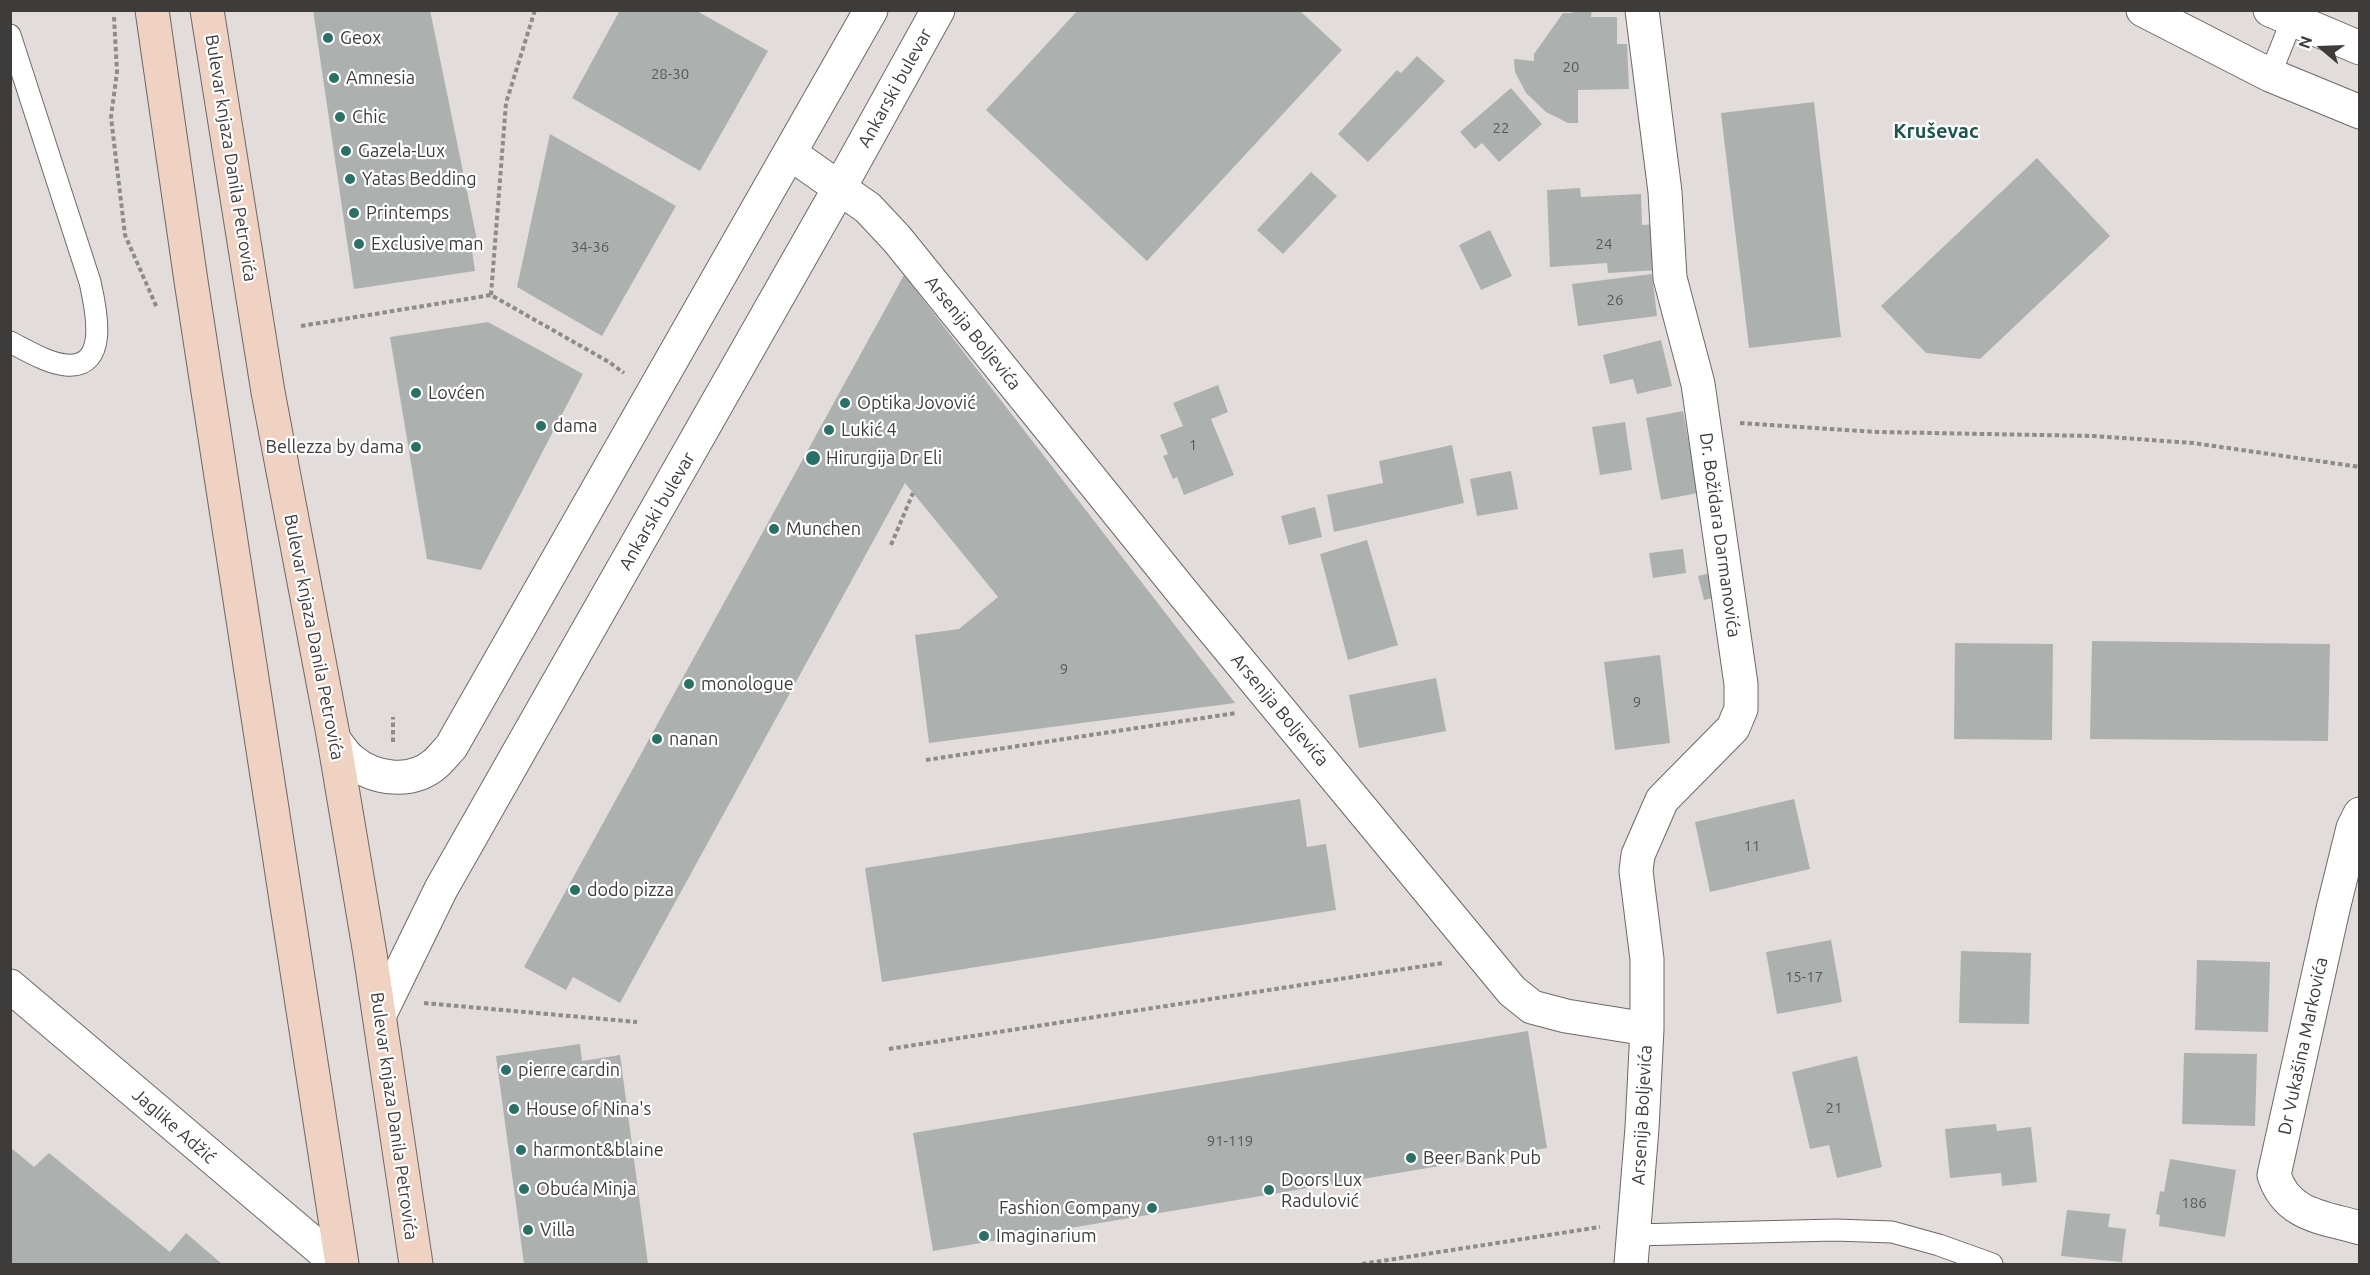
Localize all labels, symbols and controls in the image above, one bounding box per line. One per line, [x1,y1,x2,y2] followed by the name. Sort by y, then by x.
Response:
[2292,18,2352,78] north arrow
[853,25,937,151] street label: Ankarski bulevar
[340,27,381,49] place label: Geox
[321,31,335,45] marker: Geox
[201,33,261,283] street label: Bulevar knjaza Danila Petrovića
[2295,34,2315,51] text: N
[1563,58,1579,76] house number: 20
[651,65,689,83] house number: 28-30
[346,67,415,89] place label: Amnesia
[327,71,341,85] marker: Amnesia
[352,106,386,128] place label: Chic
[333,110,347,124] marker: Chic
[1493,119,1509,137] house number: 22
[1893,119,1979,143] district label: Kruševac
[358,140,445,162] place label: Gazela-Lux
[339,144,353,158] marker: Gazela-Lux
[362,168,477,190] place label: Yatas Bedding
[343,172,357,186] marker: Yatas Bedding
[366,202,449,224] place label: Printemps
[347,206,361,220] marker: Printemps
[371,233,484,255] place label: Exclusive man
[1596,235,1612,253] house number: 24
[352,237,366,251] marker: Exclusive man
[571,238,609,256] house number: 34-36
[920,272,1026,394] street label: Arsenija Boljevića
[1607,291,1623,309] house number: 26
[428,382,485,404] place label: Lovćen
[409,386,423,400] marker: Lovćen
[857,392,976,414] place label: Optika Jovović
[838,396,852,410] marker: Optika Jovović
[553,415,598,437] place label: dama
[534,419,548,433] marker: dama
[841,419,897,441] place label: Lukić 4
[822,423,836,437] marker: Lukić 4
[1695,431,1745,639] street label: Dr. Božidara Darmanovića
[266,436,404,458] place label: Bellezza by dama
[1189,436,1197,454] house number: 1
[409,440,423,454] marker: Bellezza by dama
[826,447,942,469] place label: Hirurgija Dr Eli
[614,448,700,574] street label: Ankarski bulevar
[804,449,822,467] marker: Hirurgija Dr Eli
[280,512,348,762] street label: Bulevar knjaza Danila Petrovića
[786,518,861,540] place label: Munchen
[767,522,781,536] marker: Munchen
[1227,649,1333,771] street label: Arsenija Boljevića
[1060,660,1068,678] house number: 9
[701,673,794,695] place label: monologue
[682,677,696,691] marker: monologue
[1633,693,1641,711] house number: 9
[669,728,718,750] place label: nanan
[650,732,664,746] marker: nanan
[1744,837,1760,855] house number: 11
[587,879,674,901] place label: dodo pizza
[568,883,582,897] marker: dodo pizza
[2274,955,2332,1137] street label: Dr Vukašina Markovića
[1785,968,1823,986] house number: 15-17
[366,991,422,1241] street label: Bulevar knjaza Danila Petrovića
[1628,1044,1656,1186] street label: Arsenija Boljevića
[518,1059,620,1081] place label: pierre cardin
[499,1063,513,1077] marker: pierre cardin
[128,1084,220,1168] street label: Jaglike Adžić
[526,1098,651,1120] place label: House of Nina's
[1826,1099,1842,1117] house number: 21
[507,1102,521,1116] marker: House of Nina's
[1207,1132,1253,1150] house number: 91-119
[533,1139,664,1161] place label: harmont&blaine
[514,1143,528,1157] marker: harmont&blaine
[1423,1147,1541,1169] place label: Beer Bank Pub
[1404,1151,1418,1165] marker: Beer Bank Pub
[1281,1169,1362,1212] place label: Doors Lux Radulović
[536,1178,636,1200] place label: Obuća Minja
[517,1182,531,1196] marker: Obuća Minja
[1262,1183,1276,1197] marker: Doors Lux Radulović
[2181,1194,2207,1212] house number: 186
[999,1197,1140,1219] place label: Fashion Company
[1145,1201,1159,1215] marker: Fashion Company
[540,1219,575,1241] place label: Villa
[521,1223,535,1237] marker: Villa
[996,1225,1097,1247] place label: Imaginarium
[977,1229,991,1243] marker: Imaginarium

